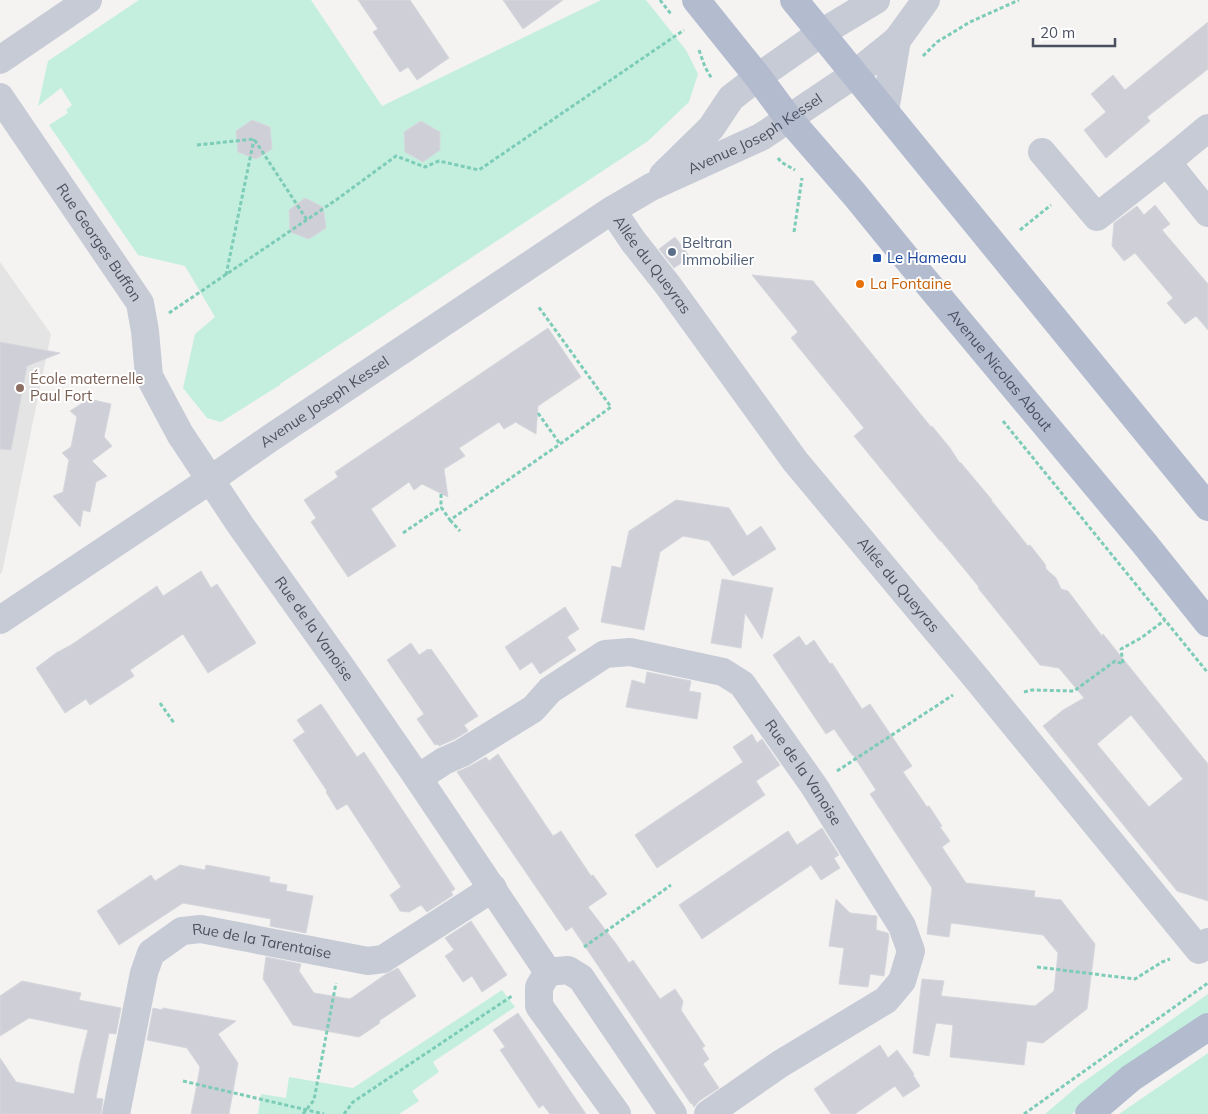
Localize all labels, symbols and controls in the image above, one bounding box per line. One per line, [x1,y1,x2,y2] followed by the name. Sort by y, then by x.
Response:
[1033,15,1116,47] scale bar
[1040,23,1075,42] text: 20 m
[685,89,826,178] street label: Avenue Joseph Kessel
[52,180,146,305] street label: Rue Georges Buffon
[610,212,696,317] street label: Allée du Queyras
[682,233,755,269] place label: Beltran Immobilier
[666,246,678,258] marker: Beltran Immobilier
[887,248,967,267] place label: Le Hameau
[871,252,883,264] marker: Le Hameau
[870,274,951,293] place label: La Fontaine
[854,278,866,290] marker: La Fontaine
[944,305,1057,435] street label: Avenue Nicolas About
[256,352,392,451] street label: Avenue Joseph Kessel
[30,369,143,405] place label: École maternelle Paul Fort
[14,382,26,394] marker: École maternelle Paul Fort
[854,533,944,636] street label: Allée du Queyras
[271,572,358,685] street label: Rue de la Vanoise
[761,716,846,829] street label: Rue de la Vanoise
[191,919,333,963] street label: Rue de la Tarentaise

